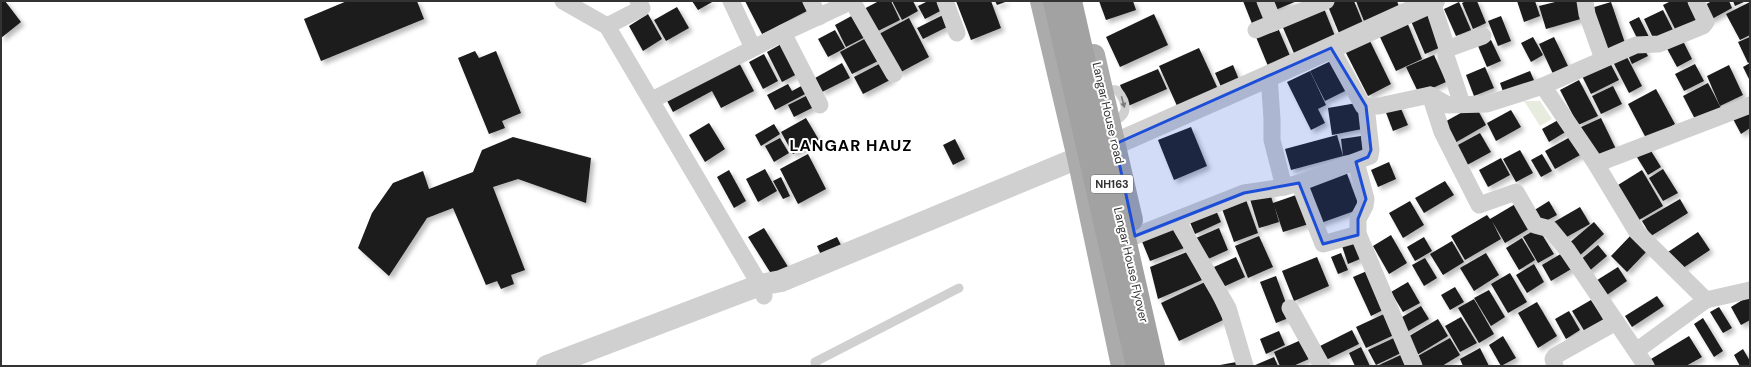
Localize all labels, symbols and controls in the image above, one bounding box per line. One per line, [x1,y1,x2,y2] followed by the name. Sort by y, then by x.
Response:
[1088,60,1128,166] street label: Langar House road
[1121,95,1127,108] one-way arrow
[789,135,913,156] district label: LANGAR HAUZ
[1091,175,1133,193] road number: NH163
[1110,206,1152,325] street label: Langar House Flyover

